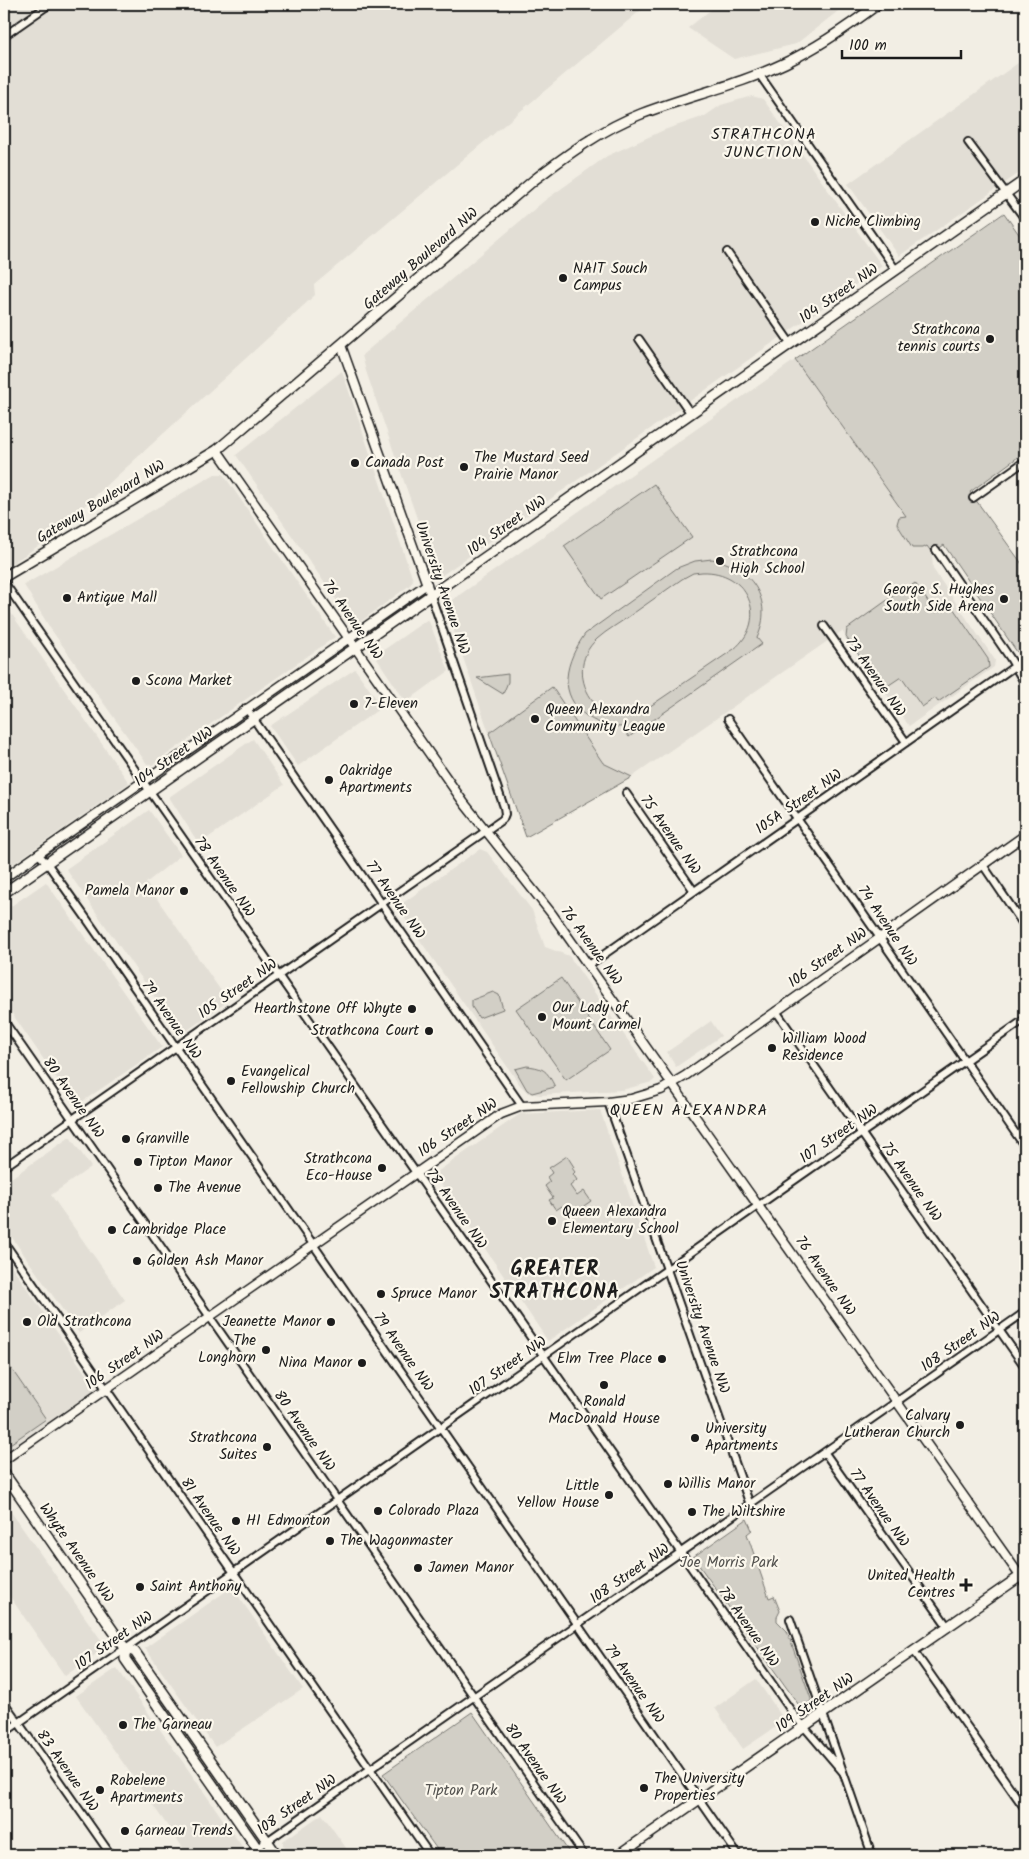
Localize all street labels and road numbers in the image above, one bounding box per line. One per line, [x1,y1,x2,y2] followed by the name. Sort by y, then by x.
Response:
[358,202,484,316] street label: Gateway Boulevard NW
[794,258,884,330] street label: 104 Street NW
[32,454,170,550] street label: Gateway Boulevard NW
[462,490,552,562] street label: 104 Street NW
[408,518,476,658] street label: University Avenue NW
[315,575,389,665] street label: 76 Avenue NW
[838,632,912,722] street label: 73 Avenue NW
[129,721,219,793] street label: 104 Street NW
[751,763,848,841] street label: 105A Street NW
[633,790,707,880] street label: 75 Avenue NW
[187,832,261,923] street label: 78 Avenue NW
[359,855,431,945] street label: 77 Avenue NW
[851,881,923,972] street label: 74 Avenue NW
[554,901,628,991] street label: 76 Avenue NW
[783,921,873,994] street label: 106 Street NW
[193,953,283,1025] street label: 105 Street NW
[135,975,207,1065] street label: 79 Avenue NW
[36,1052,110,1144] street label: 80 Avenue NW
[413,1092,503,1164] street label: 106 Street NW
[795,1098,883,1170] street label: 107 Street NW
[874,1137,948,1227] street label: 75 Avenue NW
[419,1164,493,1255] street label: 78 Avenue NW
[788,1231,862,1321] street label: 76 Avenue NW
[668,1257,736,1397] street label: University Avenue NW
[916,1305,1006,1379] street label: 108 Street NW
[367,1307,439,1397] street label: 79 Avenue NW
[80,1323,170,1396] street label: 106 Street NW
[464,1330,552,1402] street label: 107 Street NW
[267,1385,341,1477] street label: 80 Avenue NW
[843,1463,915,1553] street label: 77 Avenue NW
[174,1473,246,1562] street label: 81 Avenue NW
[32,1498,120,1608] street label: Whyte Avenue NW
[585,1537,675,1611] street label: 108 Street NW
[711,1582,785,1673] street label: 78 Avenue NW
[70,1605,158,1677] street label: 107 Street NW
[598,1639,670,1729] street label: 79 Avenue NW
[771,1667,860,1739] street label: 109 Street NW
[498,1718,572,1810] street label: 80 Avenue NW
[30,1725,104,1817] street label: 83 Avenue NW
[252,1768,342,1842] street label: 108 Street NW

